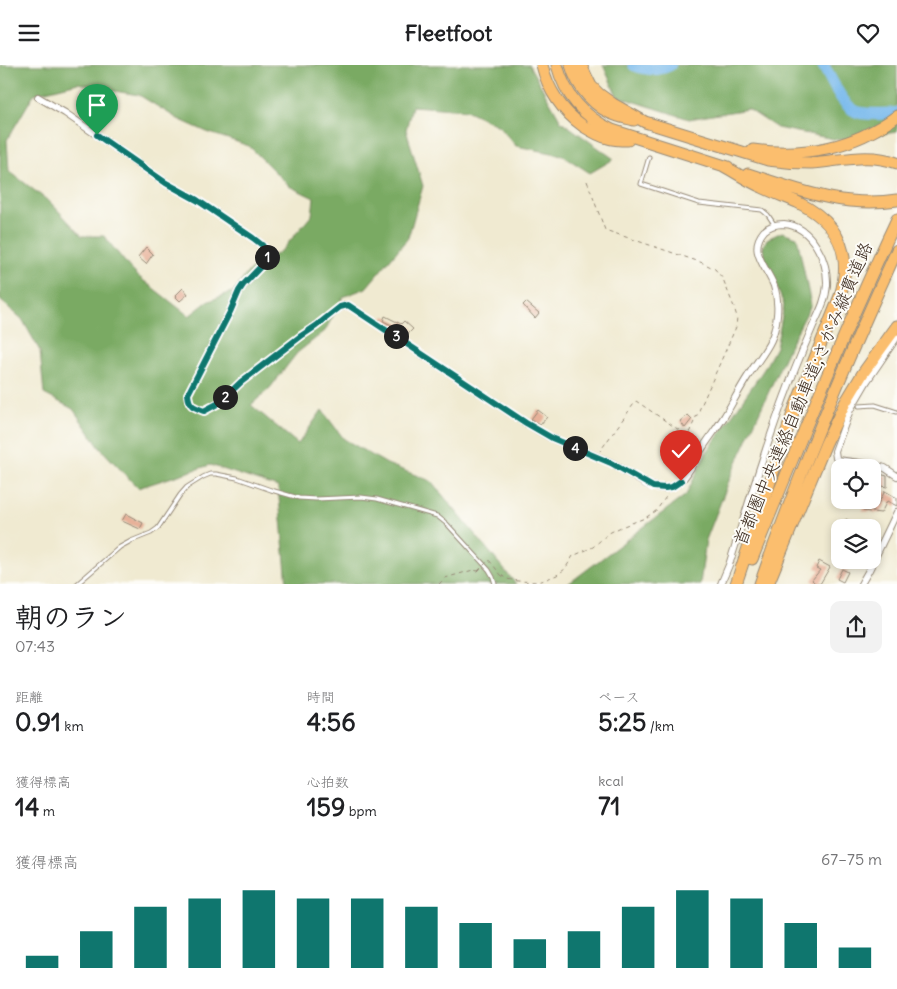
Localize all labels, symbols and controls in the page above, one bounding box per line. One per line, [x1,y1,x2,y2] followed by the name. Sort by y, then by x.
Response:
[15,19,43,47] icon: menu
[405,19,492,47] text: Fleetfoot
[854,19,882,47] icon: heart
[76,84,118,135] pin
[83,91,111,119] icon: arrive
[728,238,877,549] street label: 首都圏中央連絡自動車道;さがみ縦貫道路
[254,245,280,269] pin: 1
[265,248,270,266] text: 1
[384,323,408,349] pin: 3
[393,327,400,345] text: 3
[212,385,238,409] pin: 2
[222,388,229,406] text: 2
[660,430,702,481] pin
[562,435,588,461] pin: 4
[667,437,695,465] icon: check
[571,439,580,457] text: 4
[831,459,881,569] map controls
[831,459,881,509] button: locate
[831,519,881,569] button: layers
[15,599,127,635] text: 朝のラン
[830,601,882,653] button: share
[15,636,55,656] text: 07:43
[15,688,43,706] text: 距離
[307,688,335,706] text: 時間
[598,688,640,706] text: ペース
[15,706,61,738] text: 0.91
[307,706,356,738] text: 4:56
[598,706,646,738] text: 5:25
[61,717,84,735] text: km
[646,717,674,735] text: /km
[598,772,624,790] text: kcal
[15,773,71,791] text: 獲得標高
[307,773,349,791] text: 心拍数
[598,790,621,822] text: 71
[15,791,39,823] text: 14
[307,791,345,823] text: 159
[39,802,55,820] text: m
[345,802,377,820] text: bpm
[821,849,882,869] text: 67–75 m
[15,852,79,872] text: 獲得標高

